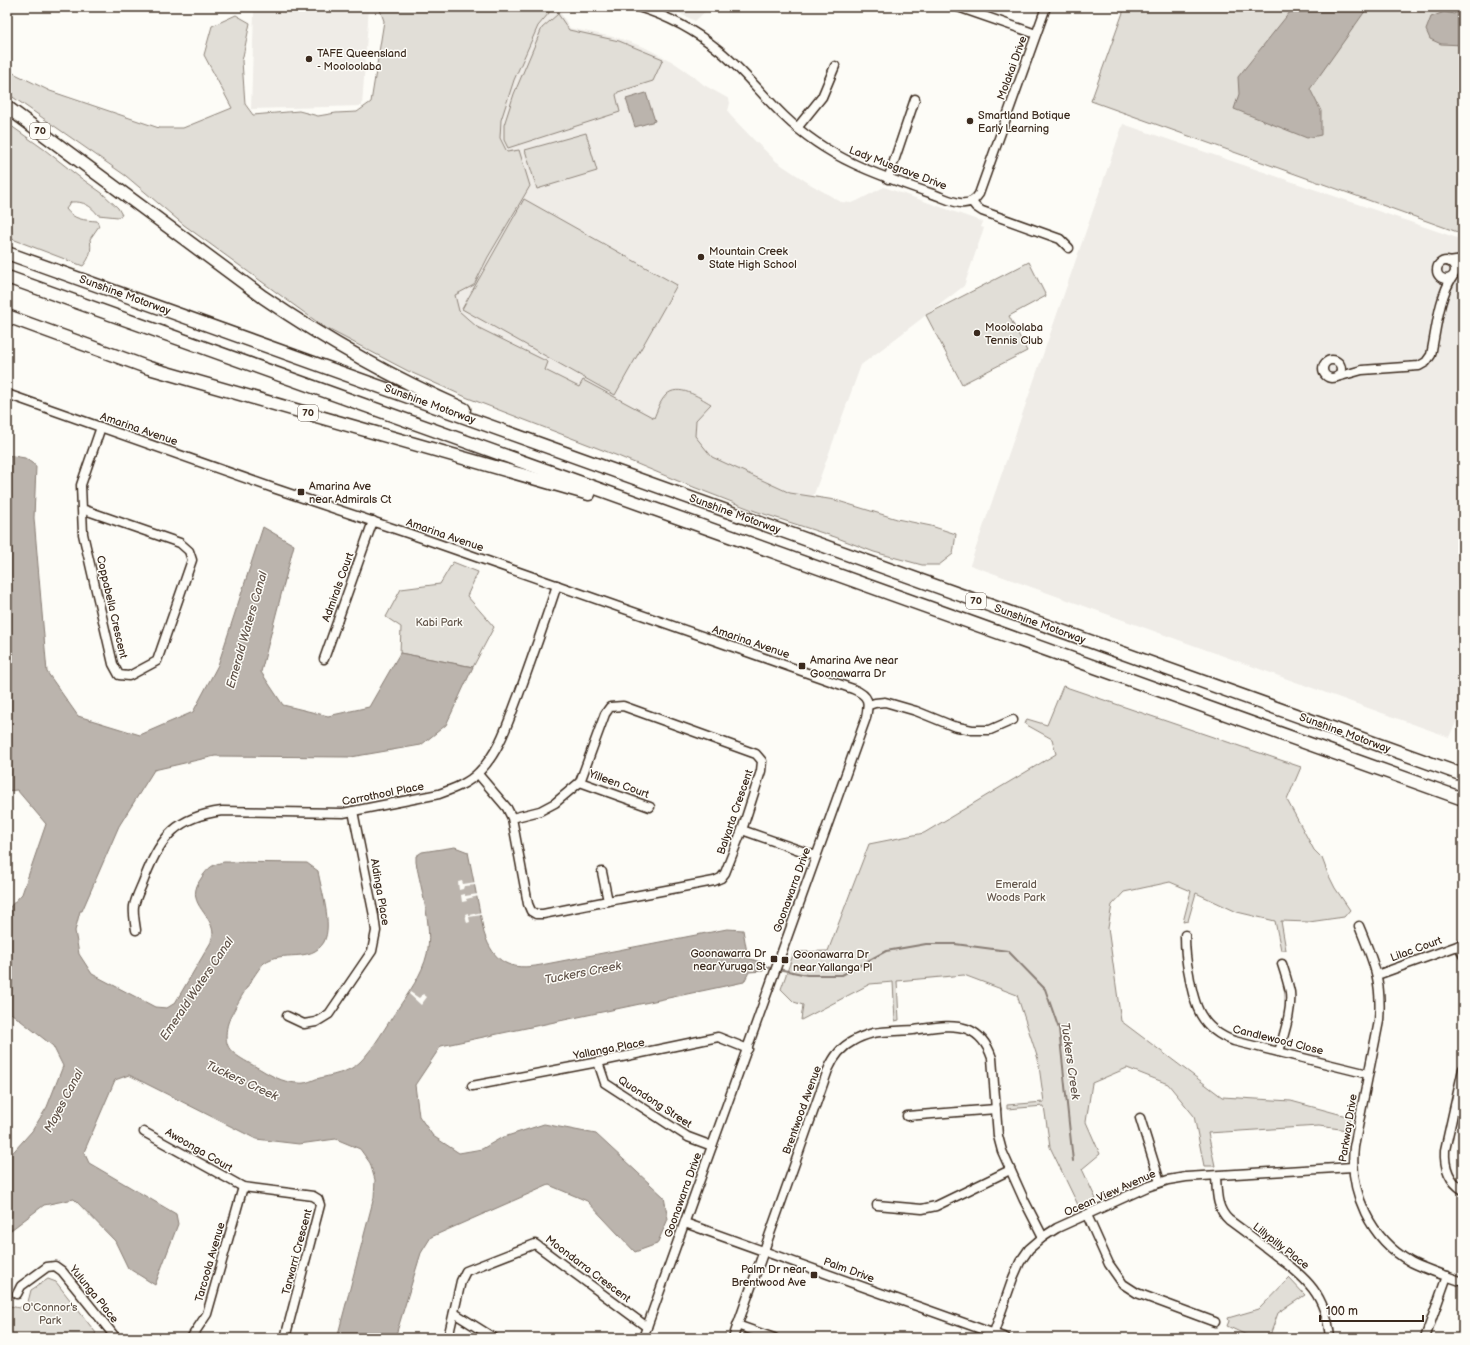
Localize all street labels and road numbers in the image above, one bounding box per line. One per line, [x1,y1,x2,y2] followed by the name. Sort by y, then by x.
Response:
[994,34,1030,102] street label: Molakai Drive
[30,123,50,139] road number: 70
[847,143,949,193] street label: Lady Musgrave Drive
[78,272,172,318] street label: Sunshine Motorway
[383,381,477,427] street label: Sunshine Motorway
[298,405,318,421] road number: 70
[99,410,180,448] street label: Amarina Avenue
[688,491,782,537] street label: Sunshine Motorway
[405,516,486,554] street label: Amarina Avenue
[319,550,357,623] street label: Admirals Court
[94,554,130,660] street label: Coppabella Crescent
[966,593,986,609] road number: 70
[993,601,1087,647] street label: Sunshine Motorway
[711,623,792,661] street label: Amarina Avenue
[1298,710,1392,756] street label: Sunshine Motorway
[586,767,651,801] street label: Yilleen Court
[714,767,756,856] street label: Balyarta Crescent
[341,780,426,808] street label: Carrothool Place
[771,845,814,934] street label: Goonawarra Drive
[368,858,392,927] street label: Aldinga Place
[1388,933,1444,964] street label: Lilac Court
[1231,1022,1325,1058] street label: Candlewood Close
[571,1036,646,1062] street label: Yallanga Place
[780,1063,824,1156] street label: Brentwood Avenue
[616,1073,695,1131] street label: Quondong Street
[1336,1093,1360,1163] street label: Parkway Drive
[163,1125,236,1175] street label: Awoonga Court
[662,1150,705,1239] street label: Goonawarra Drive
[1062,1167,1158,1219] street label: Ocean View Avenue
[279,1207,315,1296] street label: Tarwarri Crescent
[192,1220,228,1303] street label: Tarcoola Avenue
[1250,1220,1312,1272] street label: Lillypilly Place
[543,1233,634,1306] street label: Moondarra Crescent
[822,1255,877,1285] street label: Palm Drive
[66,1262,121,1326] street label: Yulunga Place

